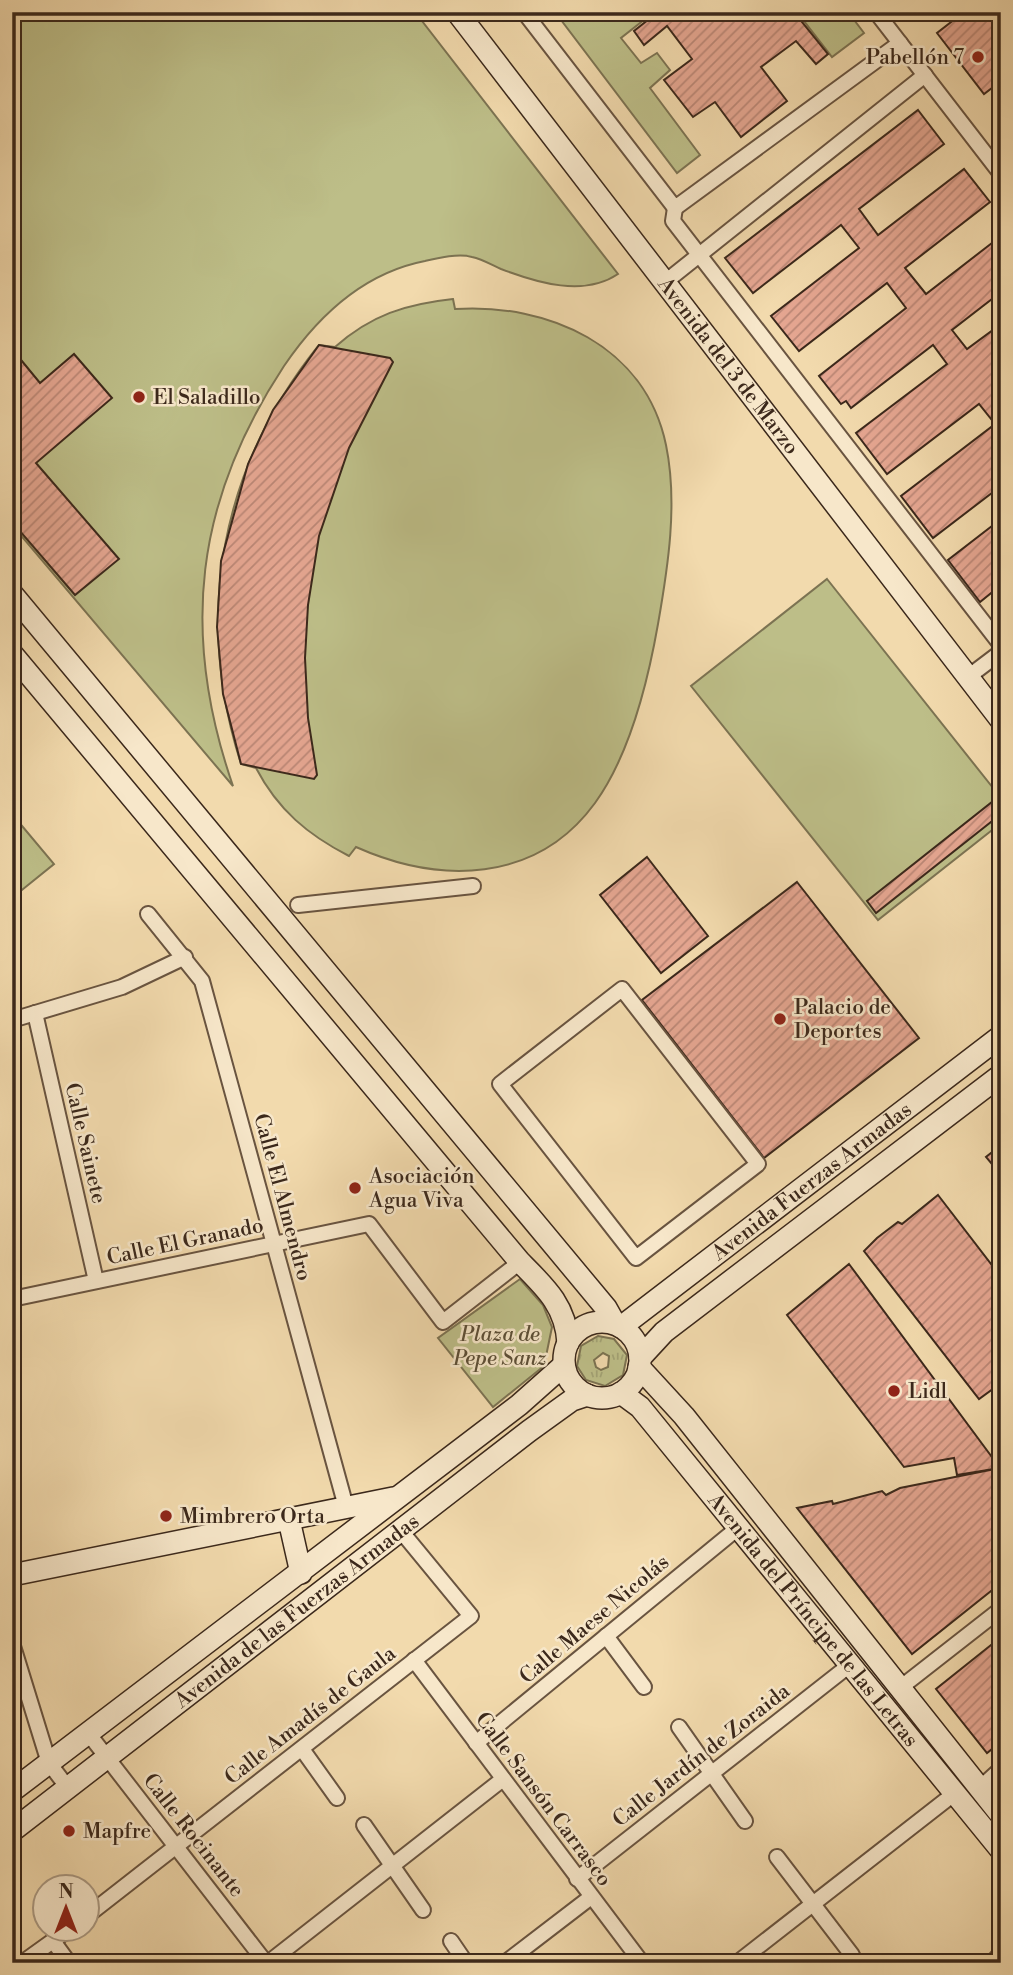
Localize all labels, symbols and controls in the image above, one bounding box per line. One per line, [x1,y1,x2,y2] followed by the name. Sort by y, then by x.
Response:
[866,45,964,71] place label: Pabellón 7
[970,49,986,65] marker: Pabellón 7
[651,272,804,460] street label: Avenida del 3 de Marzo
[153,385,261,411] place label: El Saladillo
[131,389,147,405] marker: El Saladillo
[794,995,891,1045] place label: Palacio de Deportes
[772,1011,788,1027] marker: Palacio de Deportes
[59,1080,112,1206] street label: Calle Sainete
[706,1097,917,1267] street label: Avenida Fuerzas Armadas
[247,1111,317,1284] street label: Calle El Almendro
[368,1164,475,1214] place label: Asociación Agua Viva
[347,1180,363,1196] marker: Asociación Agua Viva
[105,1213,266,1271] street label: Calle El Granado
[452,1322,547,1372] park label: Plaza de Pepe Sanz
[908,1379,947,1405] place label: Lidl
[886,1383,902,1399] marker: Lidl
[701,1487,924,1752] street label: Avenida del Príncipe de las Letras
[180,1504,325,1530] place label: Mimbrero Orta
[158,1508,174,1524] marker: Mimbrero Orta
[169,1509,425,1715] street label: Avenida de las Fuerzas Armadas
[515,1550,675,1690] street label: Calle Maese Nicolás
[220,1641,402,1791] street label: Calle Amadís de Gaula
[608,1678,796,1833] street label: Calle Jardín de Zoraida
[469,1707,617,1892] street label: Calle Sansón Carrasco
[137,1769,250,1903] street label: Calle Rocinante
[83,1819,151,1845] place label: Mapfre
[61,1823,77,1839] marker: Mapfre
[32,1874,102,1944] north arrow
[58,1880,74,1904] text: N

